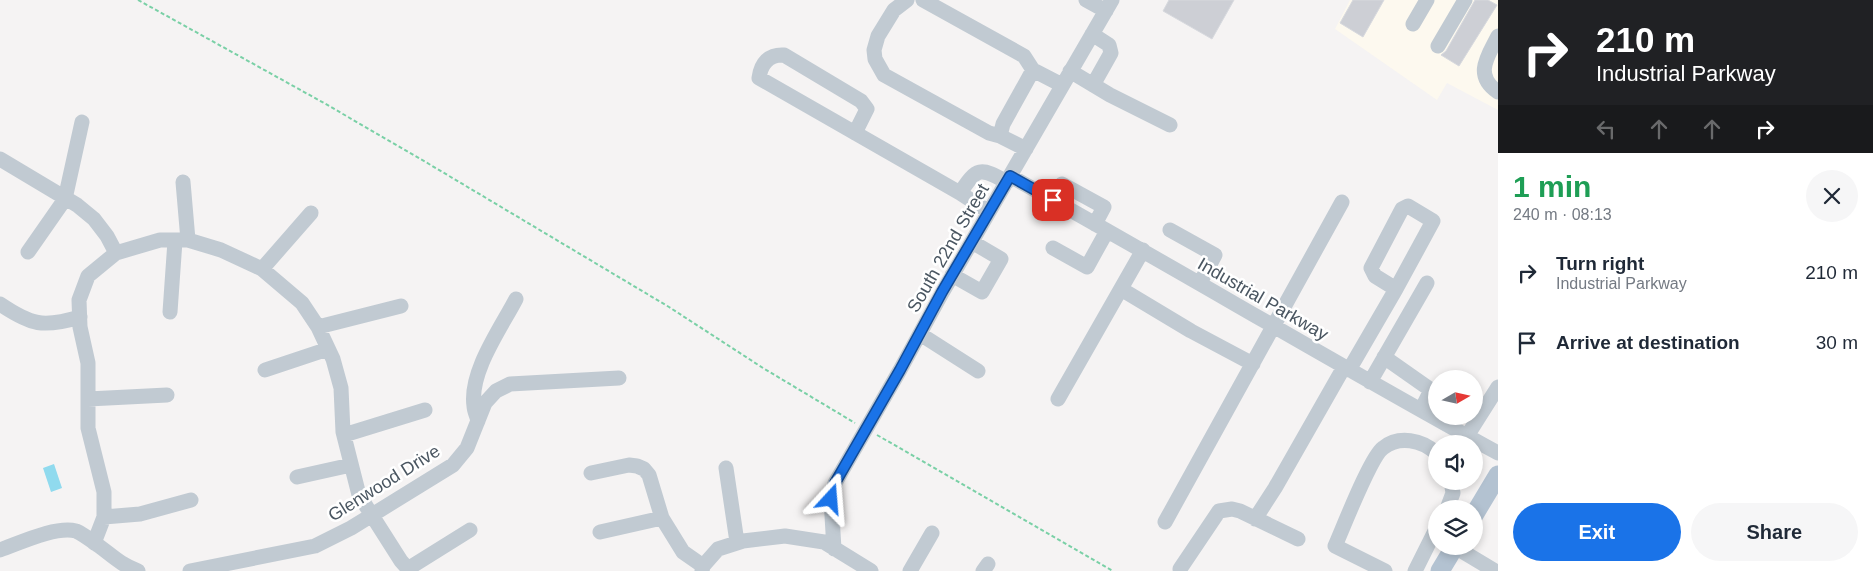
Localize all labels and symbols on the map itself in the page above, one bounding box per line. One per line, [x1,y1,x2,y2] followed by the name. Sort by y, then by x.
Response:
[1032,179,1074,221] pin
[903,180,993,316] street label: South 22nd Street
[1194,254,1332,344] street label: Industrial Parkway
[1428,370,1482,425] north arrow
[324,441,444,525] street label: Glenwood Drive
[804,472,856,524] position arrow

